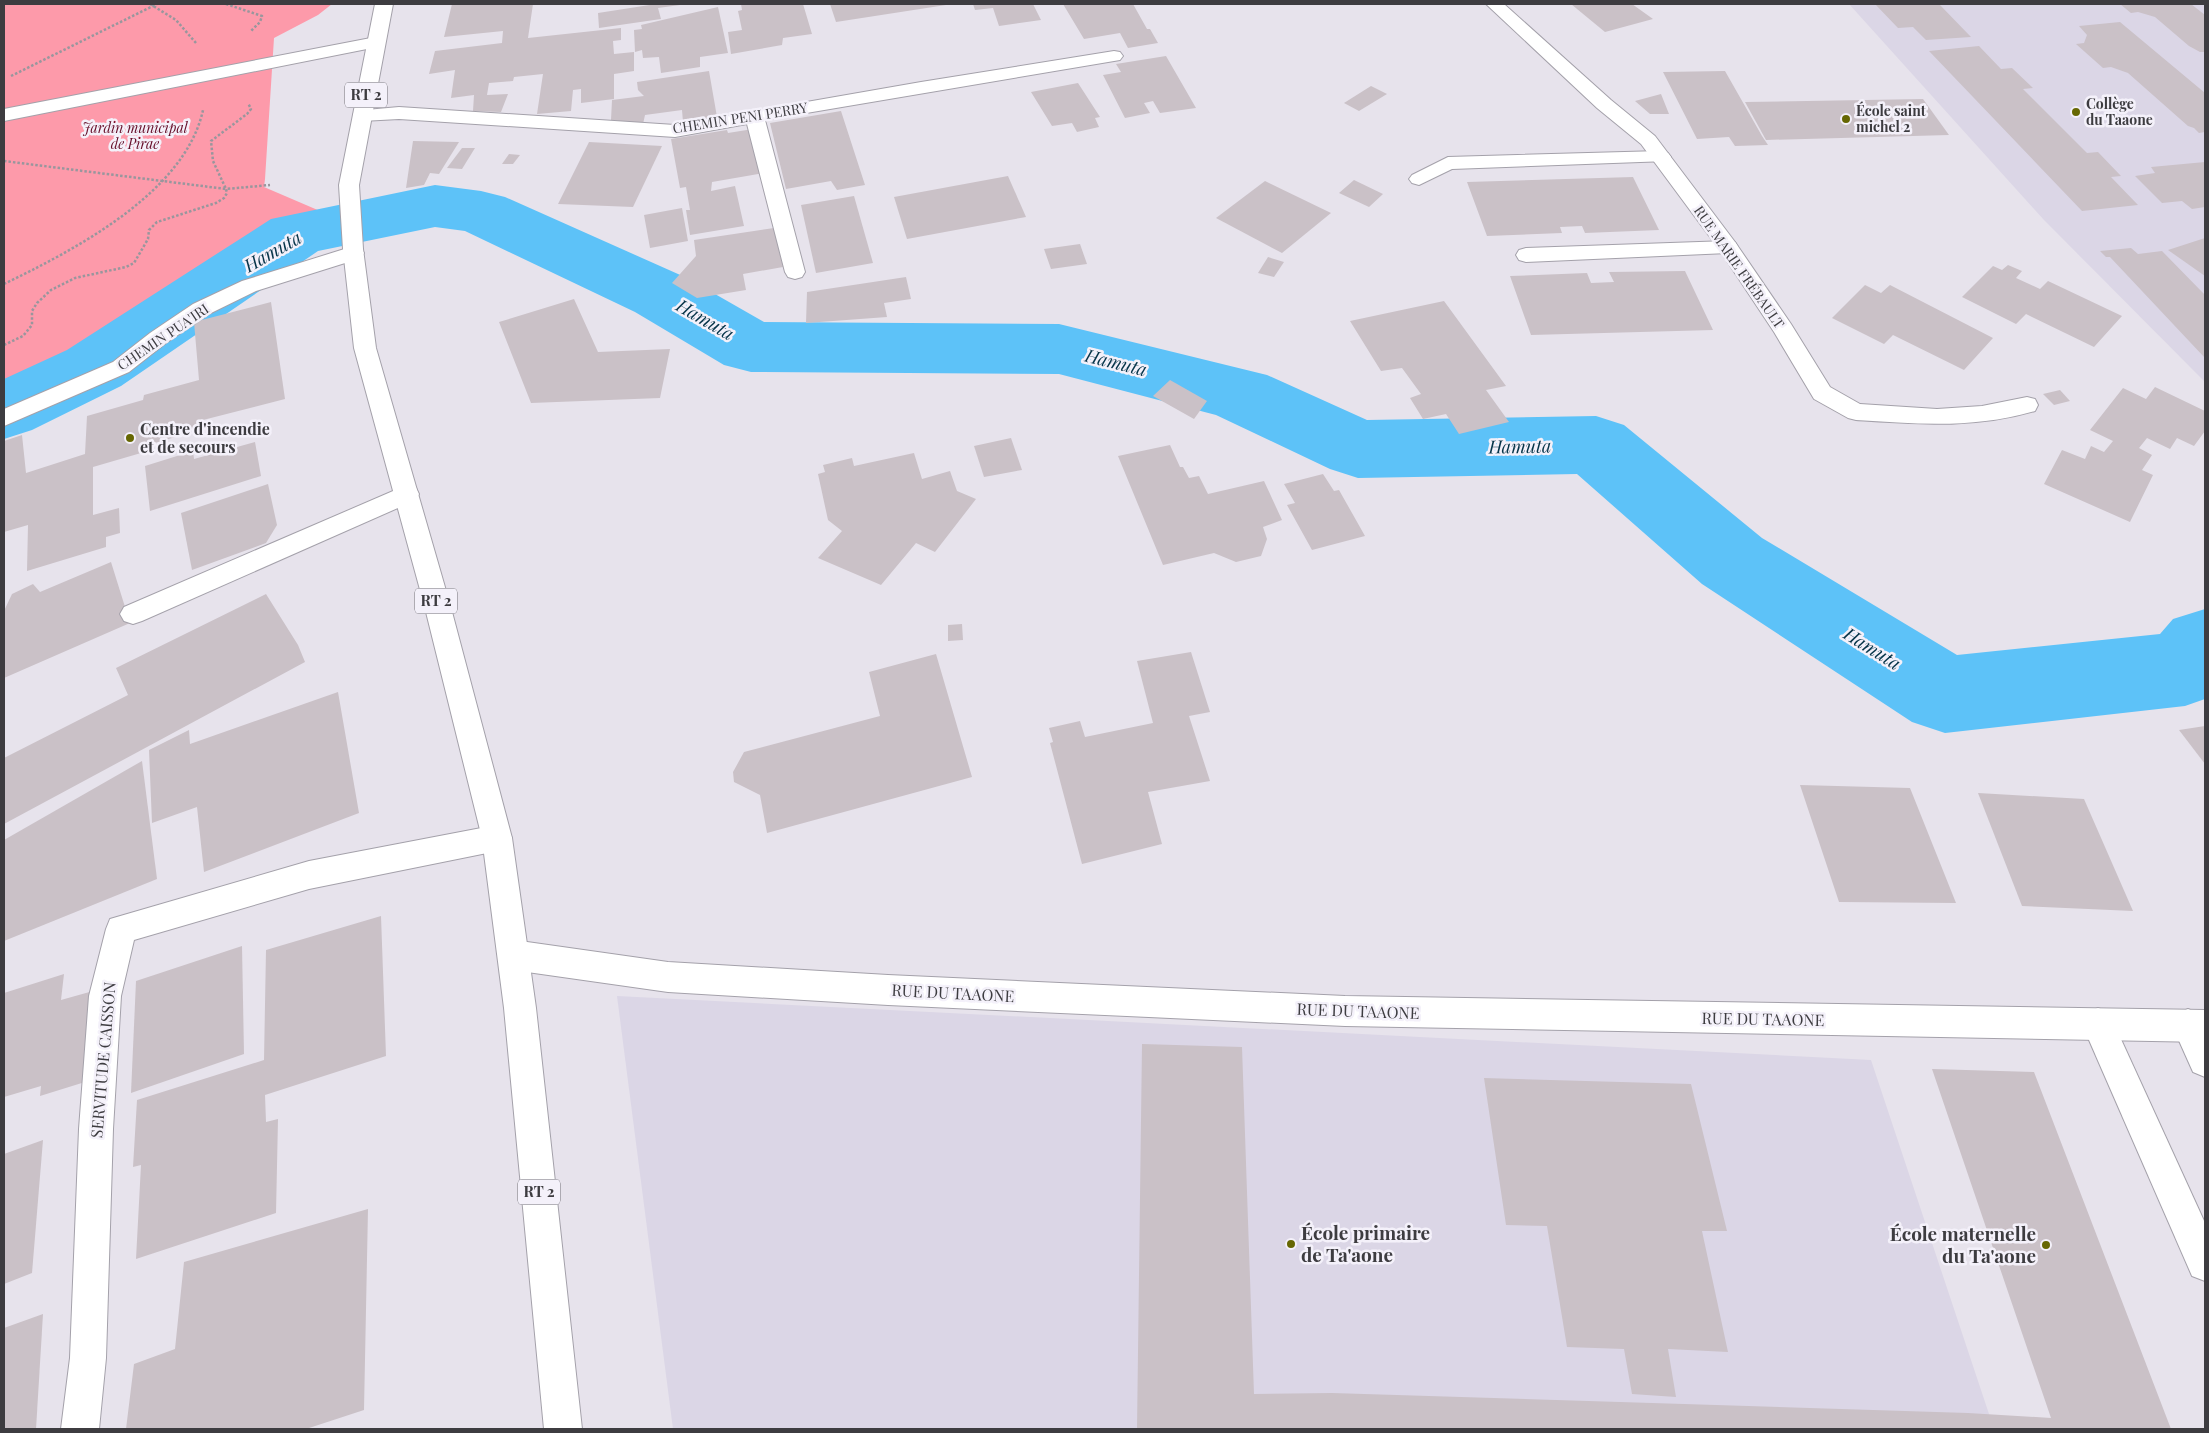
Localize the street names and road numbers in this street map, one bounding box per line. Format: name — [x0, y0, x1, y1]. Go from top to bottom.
road number: RT 2 — [345, 82, 387, 108]
street label: CHEMIN PENI PERRY — [671, 97, 809, 138]
street label: RUE MARIE FRÉBAULT — [1690, 202, 1789, 332]
street label: CHEMIN PUA'IRI — [113, 299, 212, 374]
road number: RT 2 — [415, 588, 457, 614]
street label: RUE DU TAAONE — [891, 979, 1015, 1006]
street label: SERVITUDE CAISSON — [85, 981, 120, 1139]
street label: RUE DU TAAONE — [1296, 998, 1420, 1023]
street label: RUE DU TAAONE — [1701, 1007, 1825, 1030]
road number: RT 2 — [518, 1180, 560, 1204]

